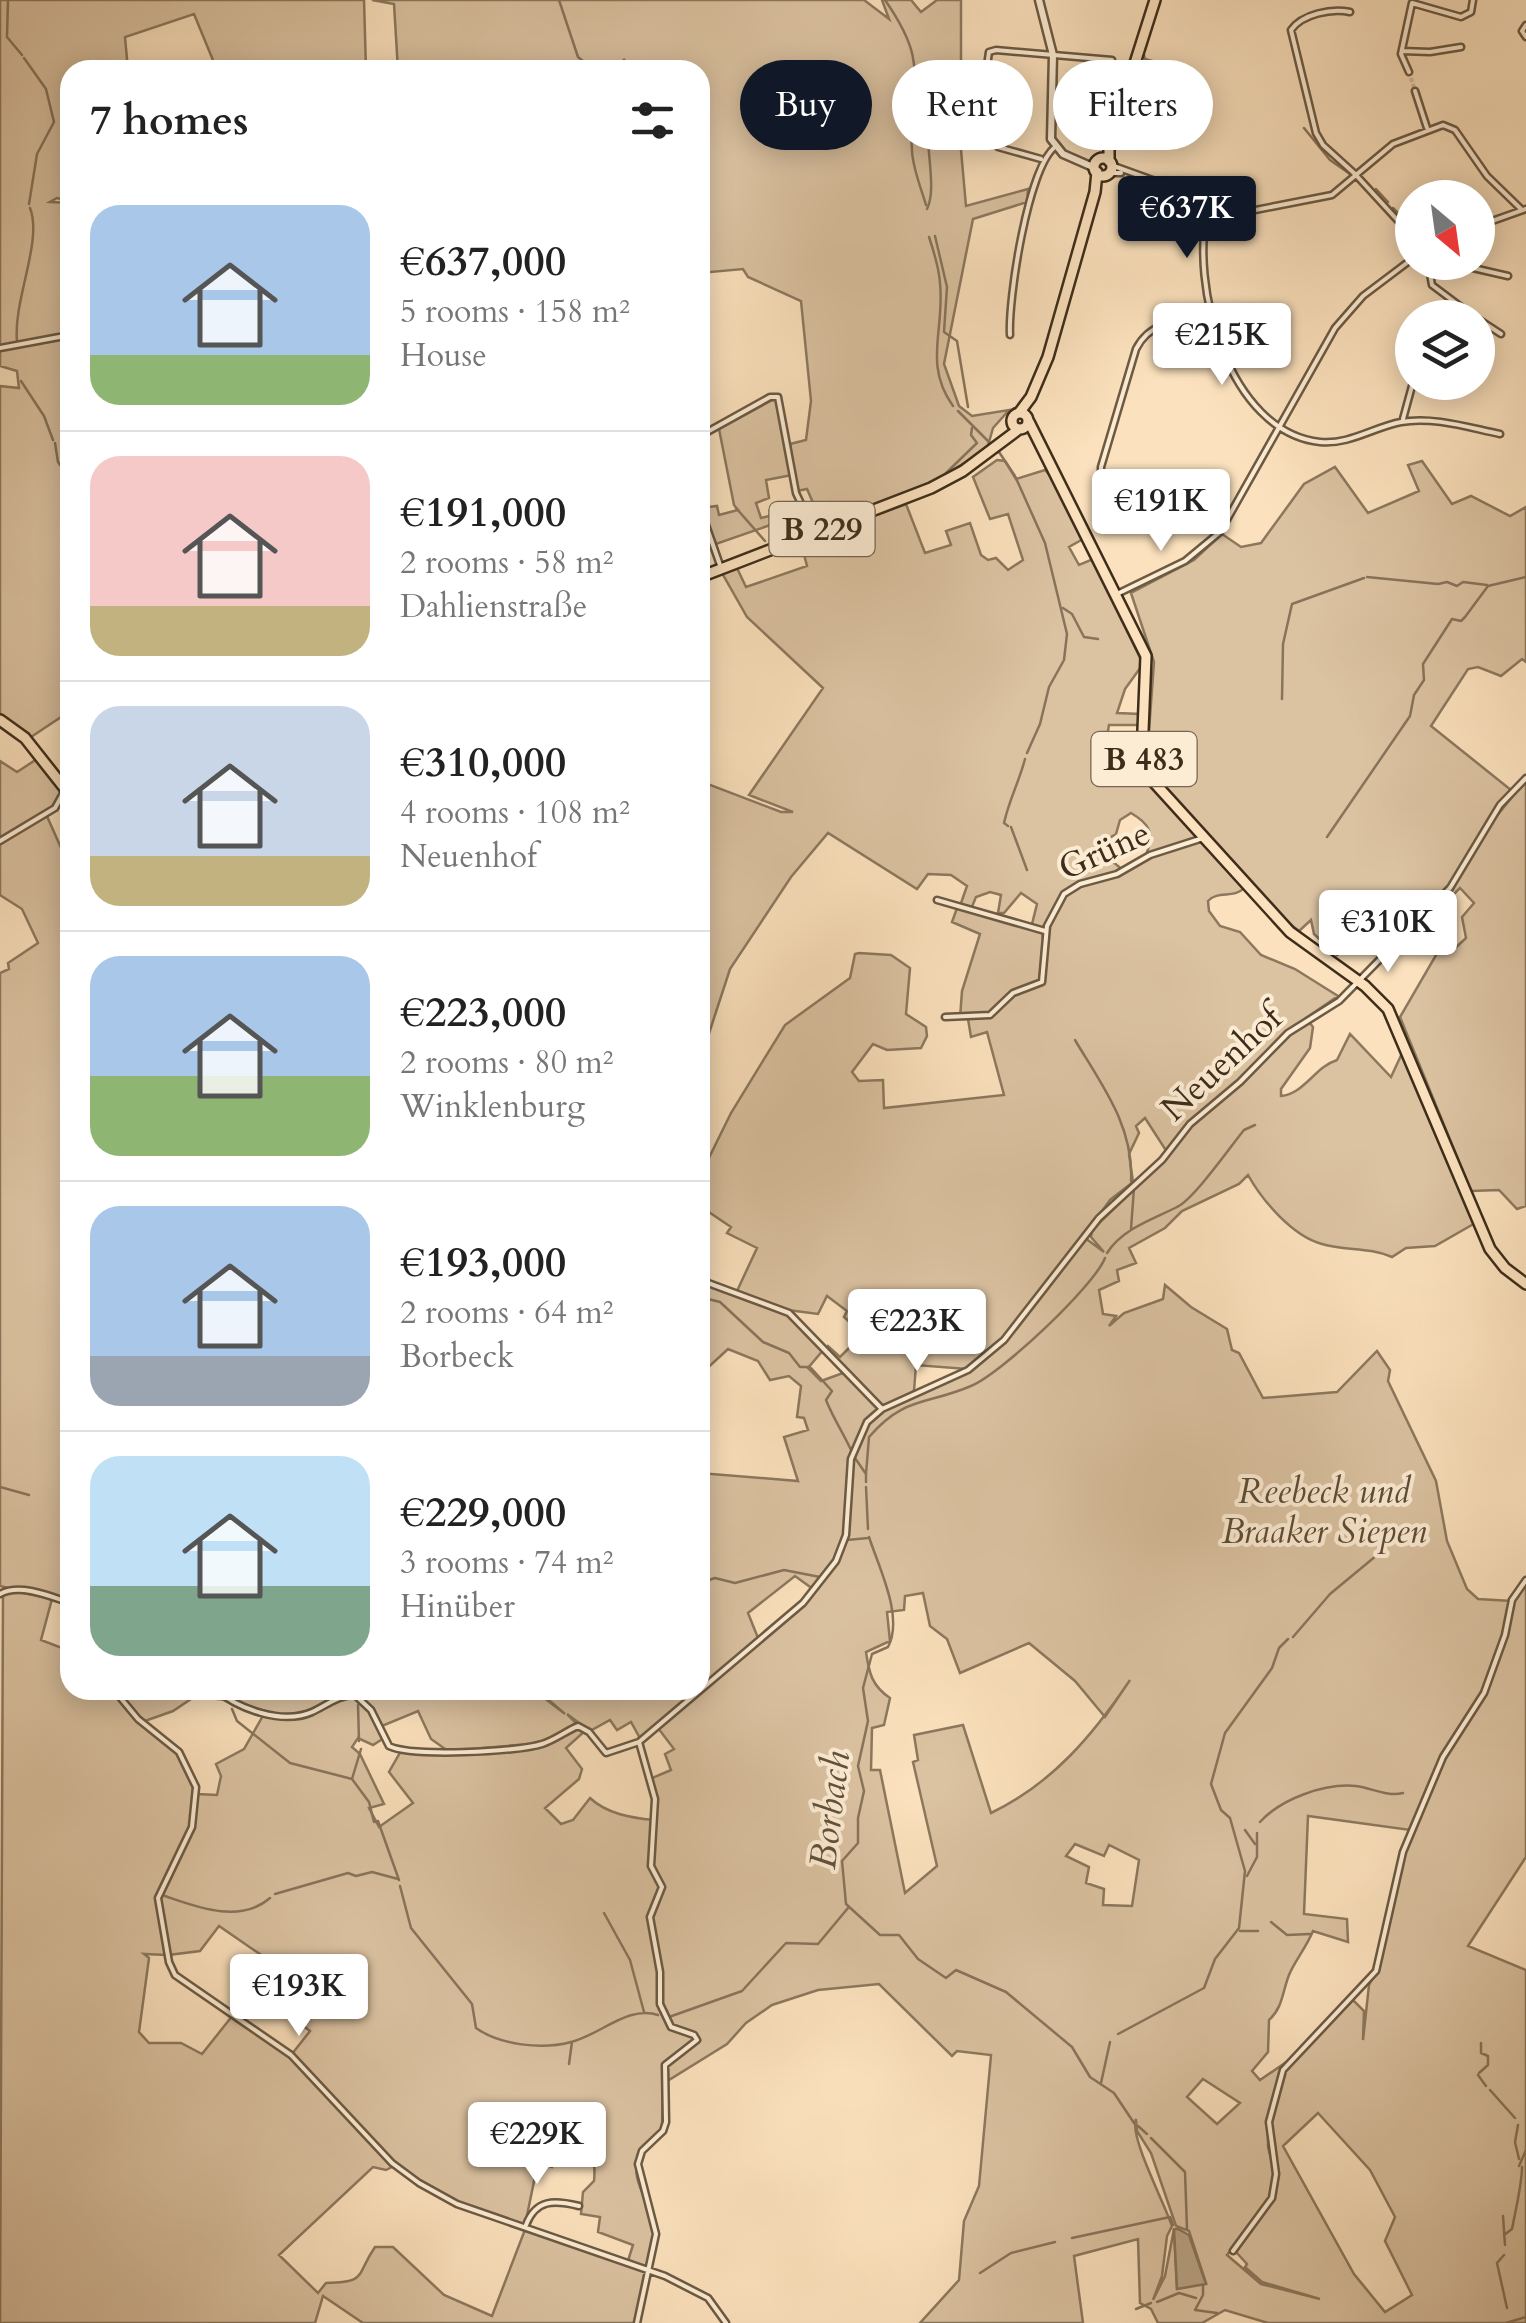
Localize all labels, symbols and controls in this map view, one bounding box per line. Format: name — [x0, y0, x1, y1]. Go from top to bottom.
chip: Buy — [740, 60, 872, 150]
chip: Rent — [892, 60, 1033, 150]
chip: Filters — [1053, 60, 1213, 150]
text: 7 homes — [90, 92, 248, 149]
icon: filters — [625, 93, 680, 148]
pin: €637K — [1117, 176, 1257, 261]
north arrow — [1395, 180, 1495, 280]
map controls — [1395, 180, 1495, 400]
text: €637K — [1140, 186, 1234, 230]
text: €637,000 — [400, 233, 566, 290]
icon: home — [170, 245, 290, 365]
text: 5 rooms · 158 m² — [400, 290, 630, 334]
button: layers — [1395, 300, 1495, 400]
pin: €215K — [1152, 303, 1292, 388]
text: €215K — [1175, 313, 1269, 357]
text: House — [400, 334, 487, 378]
pin: €191K — [1091, 469, 1231, 554]
text: €191K — [1114, 479, 1208, 523]
text: €191,000 — [400, 484, 566, 541]
icon: home — [170, 496, 290, 616]
road number: B 229 — [770, 502, 874, 556]
text: 2 rooms · 58 m² — [400, 541, 613, 585]
text: Dahlienstraße — [400, 585, 587, 629]
road number: B 483 — [1092, 732, 1196, 786]
text: €310,000 — [400, 734, 566, 791]
icon: home — [170, 746, 290, 866]
text: 4 rooms · 108 m² — [400, 791, 630, 835]
street label: Grüne — [1051, 810, 1158, 892]
text: Neuenhof — [400, 835, 537, 879]
pin: €310K — [1318, 890, 1458, 975]
text: €310K — [1341, 900, 1435, 944]
text: €223,000 — [400, 984, 566, 1041]
street label: Neuenhof — [1151, 992, 1297, 1132]
icon: home — [170, 996, 290, 1116]
text: 2 rooms · 80 m² — [400, 1041, 613, 1085]
text: Winklenburg — [400, 1085, 585, 1129]
text: €193,000 — [400, 1234, 566, 1291]
icon: home — [170, 1246, 290, 1366]
pin: €223K — [847, 1289, 987, 1374]
text: 2 rooms · 64 m² — [400, 1291, 613, 1335]
text: €223K — [870, 1299, 964, 1343]
text: Borbeck — [400, 1335, 514, 1379]
park label: Reebeck und Braaker Siepen — [1221, 1468, 1427, 1556]
text: €229,000 — [400, 1484, 566, 1541]
icon: home — [170, 1496, 290, 1616]
text: 3 rooms · 74 m² — [400, 1541, 613, 1585]
text: Hinüber — [400, 1585, 515, 1629]
water label: Borbach — [797, 1748, 863, 1872]
pin: €193K — [229, 1954, 369, 2039]
text: €193K — [252, 1964, 346, 2008]
pin: €229K — [467, 2102, 607, 2187]
text: €229K — [490, 2112, 584, 2156]

